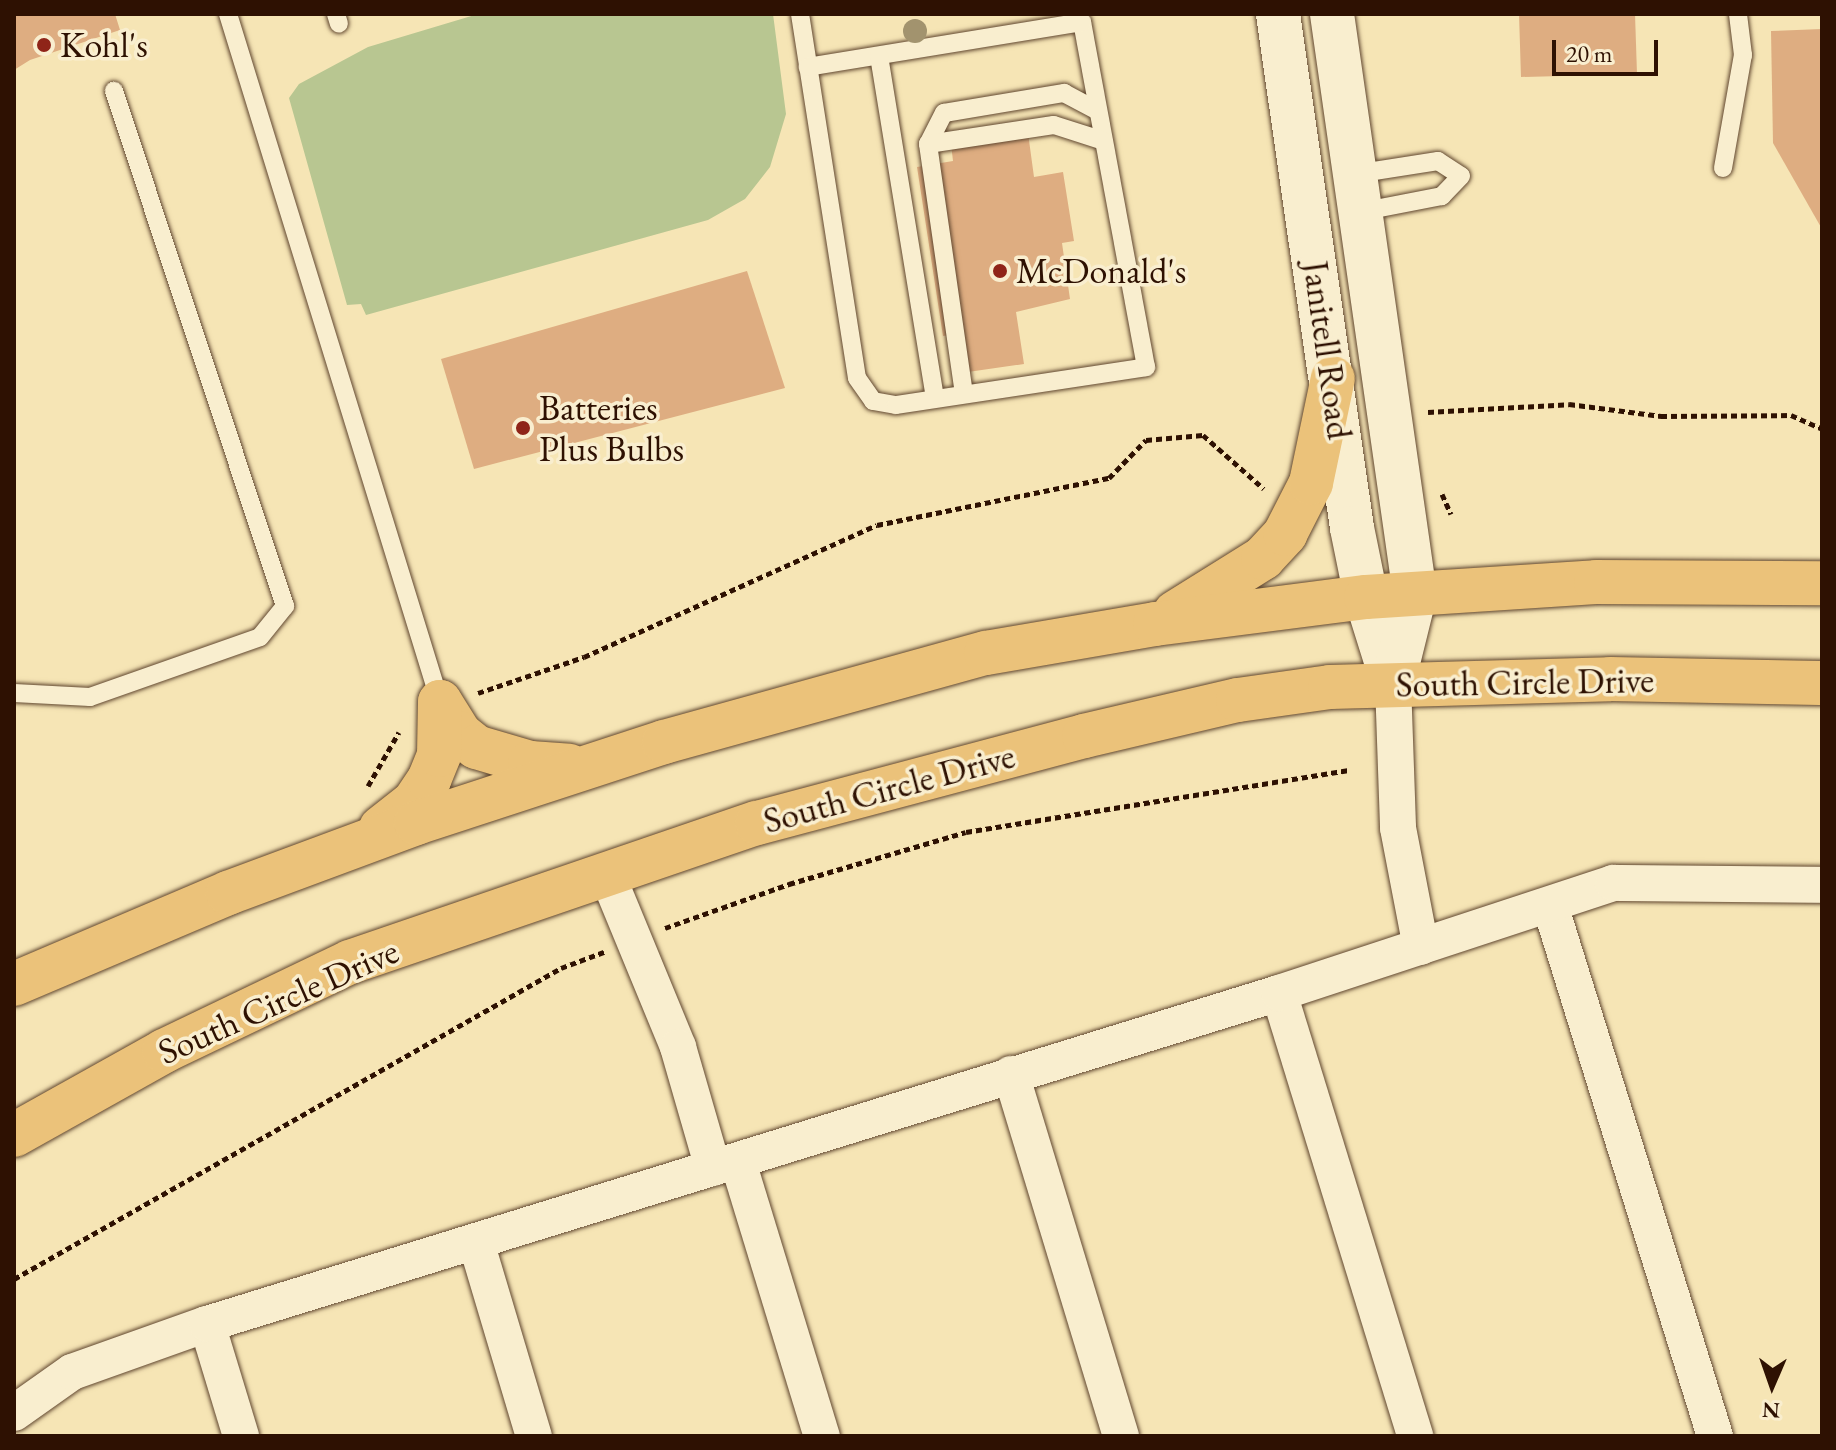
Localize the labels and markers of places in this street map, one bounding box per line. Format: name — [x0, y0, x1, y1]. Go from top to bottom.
place label: Kohl's — [60, 23, 148, 67]
marker: Kohl's — [35, 36, 53, 54]
place label: McDonald's — [1016, 249, 1186, 293]
marker: McDonald's — [991, 262, 1009, 280]
place label: Batteries Plus Bulbs — [539, 385, 684, 470]
marker: Batteries Plus Bulbs — [514, 419, 532, 437]

